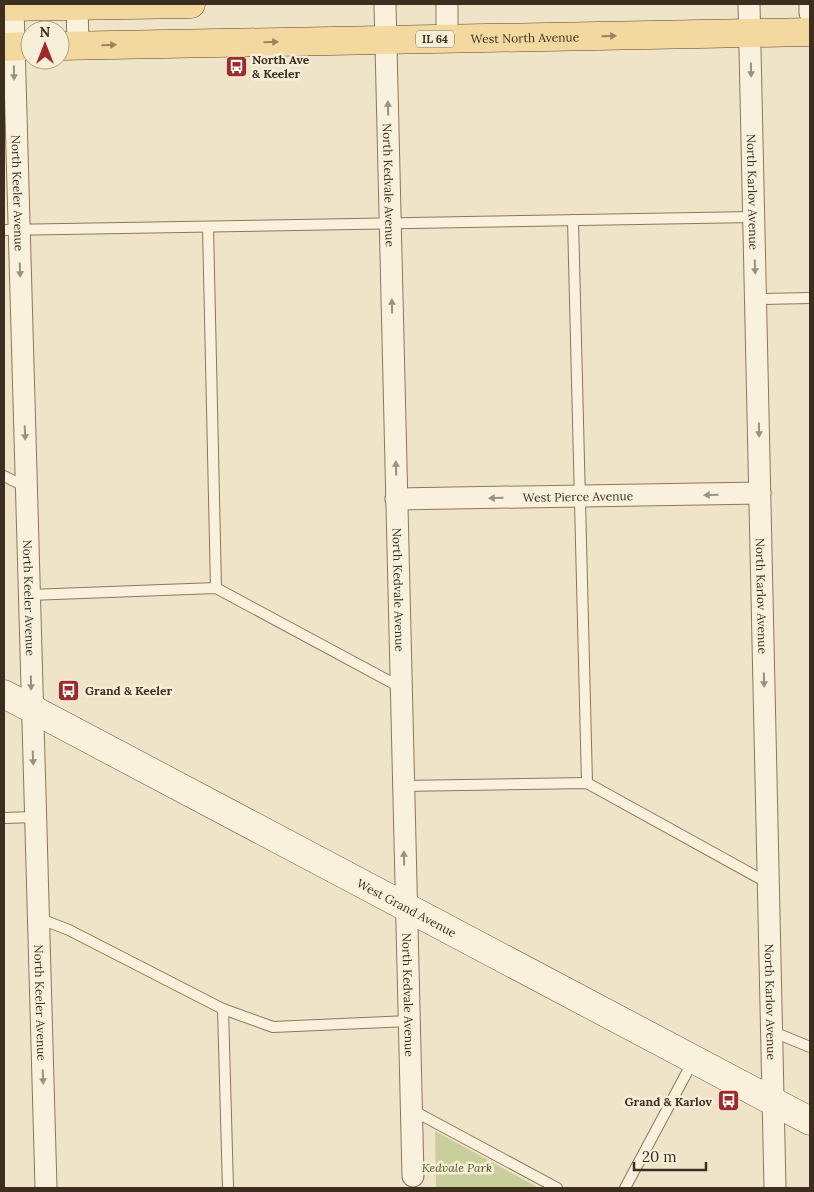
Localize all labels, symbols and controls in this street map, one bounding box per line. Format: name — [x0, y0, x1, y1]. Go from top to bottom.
north arrow — [20, 20, 70, 70]
text: N — [40, 23, 51, 41]
street label: West North Avenue — [471, 29, 580, 46]
road number: IL 64 — [416, 30, 454, 48]
one-way arrow — [601, 32, 617, 40]
one-way arrow — [263, 38, 279, 46]
one-way arrow — [101, 41, 117, 49]
place label: North Ave & Keeler — [252, 52, 310, 81]
bus stop icon: North Ave & Keeler — [224, 54, 248, 78]
one-way arrow — [747, 62, 755, 78]
one-way arrow — [11, 65, 19, 81]
one-way arrow — [384, 100, 392, 116]
street label: North Kedvale Avenue — [380, 123, 398, 248]
street label: North Karlov Avenue — [744, 134, 762, 251]
street label: North Keeler Avenue — [9, 135, 27, 252]
one-way arrow — [751, 260, 759, 276]
one-way arrow — [16, 263, 24, 279]
one-way arrow — [388, 297, 396, 313]
one-way arrow — [755, 422, 763, 438]
one-way arrow — [21, 425, 29, 441]
one-way arrow — [391, 460, 399, 476]
street label: West Pierce Avenue — [523, 488, 634, 504]
one-way arrow — [703, 491, 719, 499]
one-way arrow — [488, 494, 504, 502]
street label: North Kedvale Avenue — [390, 528, 408, 652]
street label: North Karlov Avenue — [753, 538, 771, 655]
street label: North Keeler Avenue — [20, 539, 39, 657]
one-way arrow — [760, 672, 768, 688]
one-way arrow — [28, 675, 36, 691]
bus stop icon: Grand & Keeler — [57, 678, 81, 702]
place label: Grand & Keeler — [85, 683, 172, 698]
one-way arrow — [30, 750, 38, 766]
one-way arrow — [400, 850, 408, 866]
street label: West Grand Avenue — [355, 875, 460, 940]
street label: North Kedvale Avenue — [400, 933, 418, 1057]
street label: North Keeler Avenue — [32, 944, 50, 1061]
street label: North Karlov Avenue — [762, 944, 780, 1060]
one-way arrow — [39, 1070, 47, 1086]
bus stop icon: Grand & Karlov — [716, 1089, 740, 1113]
place label: Grand & Karlov — [625, 1094, 713, 1109]
scale bar — [634, 1140, 706, 1172]
text: 20 m — [642, 1147, 677, 1166]
park label: Kedvale Park — [422, 1160, 492, 1175]

